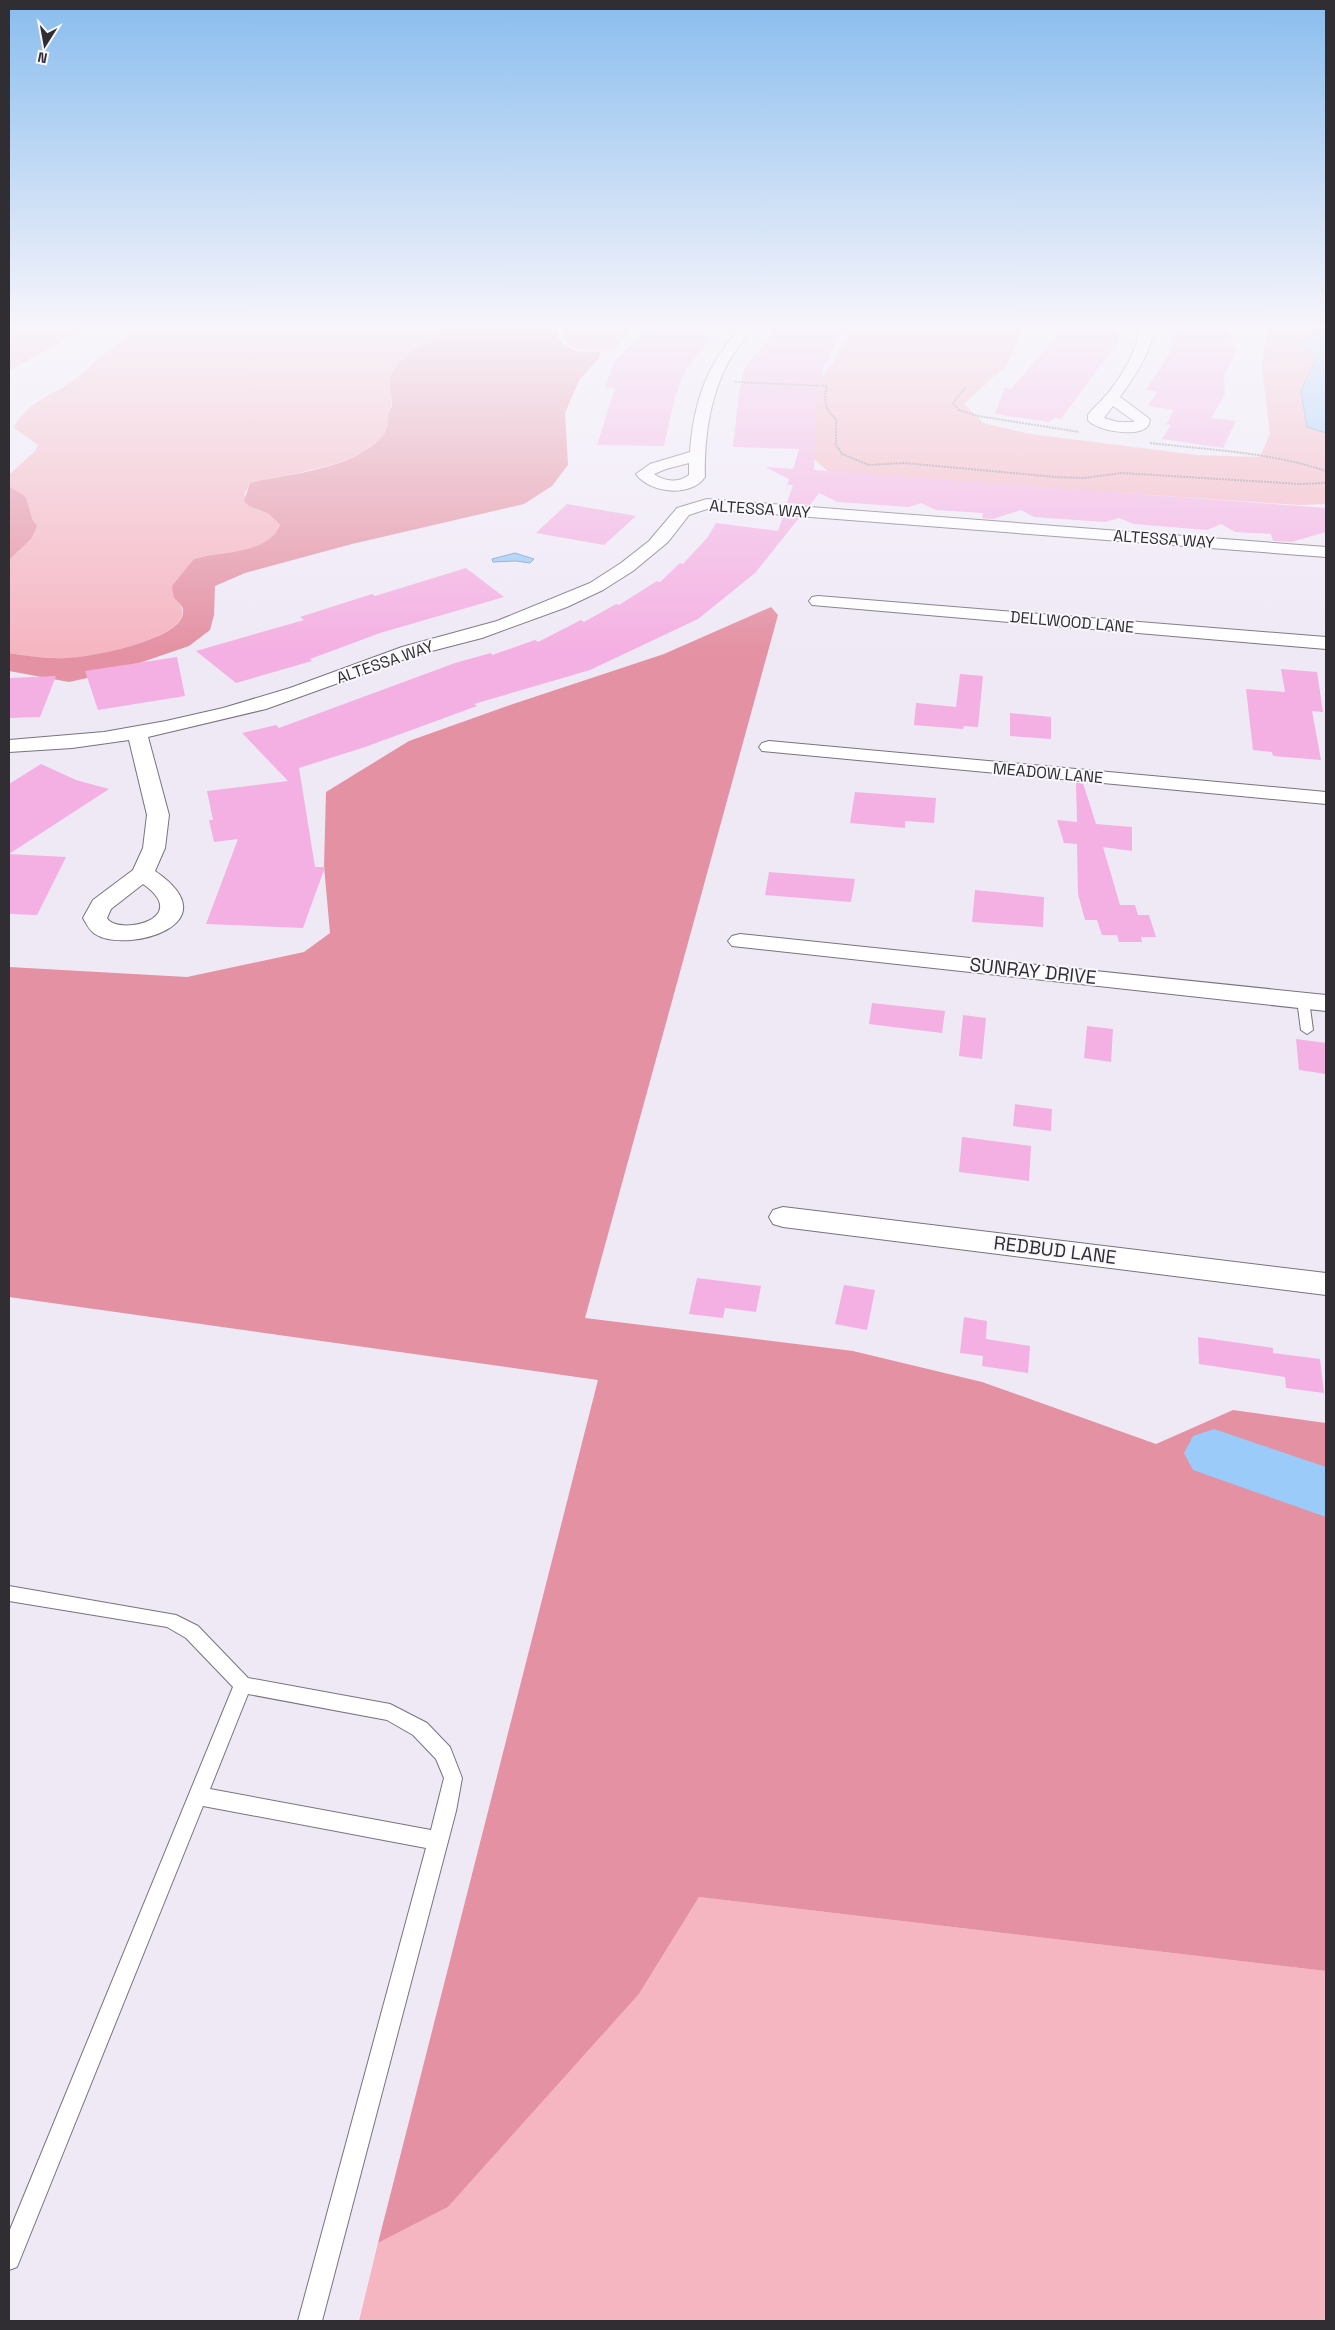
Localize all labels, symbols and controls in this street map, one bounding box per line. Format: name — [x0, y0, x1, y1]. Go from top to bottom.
north arrow — [20, 20, 70, 70]
text: N — [36, 48, 49, 67]
street label: ALTESSA WAY — [709, 495, 812, 523]
street label: ALTESSA WAY — [1113, 525, 1216, 553]
street label: DELLWOOD LANE — [1009, 606, 1135, 638]
street label: ALTESSA WAY — [334, 635, 437, 688]
street label: MEADOW LANE — [992, 758, 1104, 788]
street label: SUNRAY DRIVE — [968, 952, 1098, 990]
street label: REDBUD LANE — [992, 1230, 1118, 1270]

